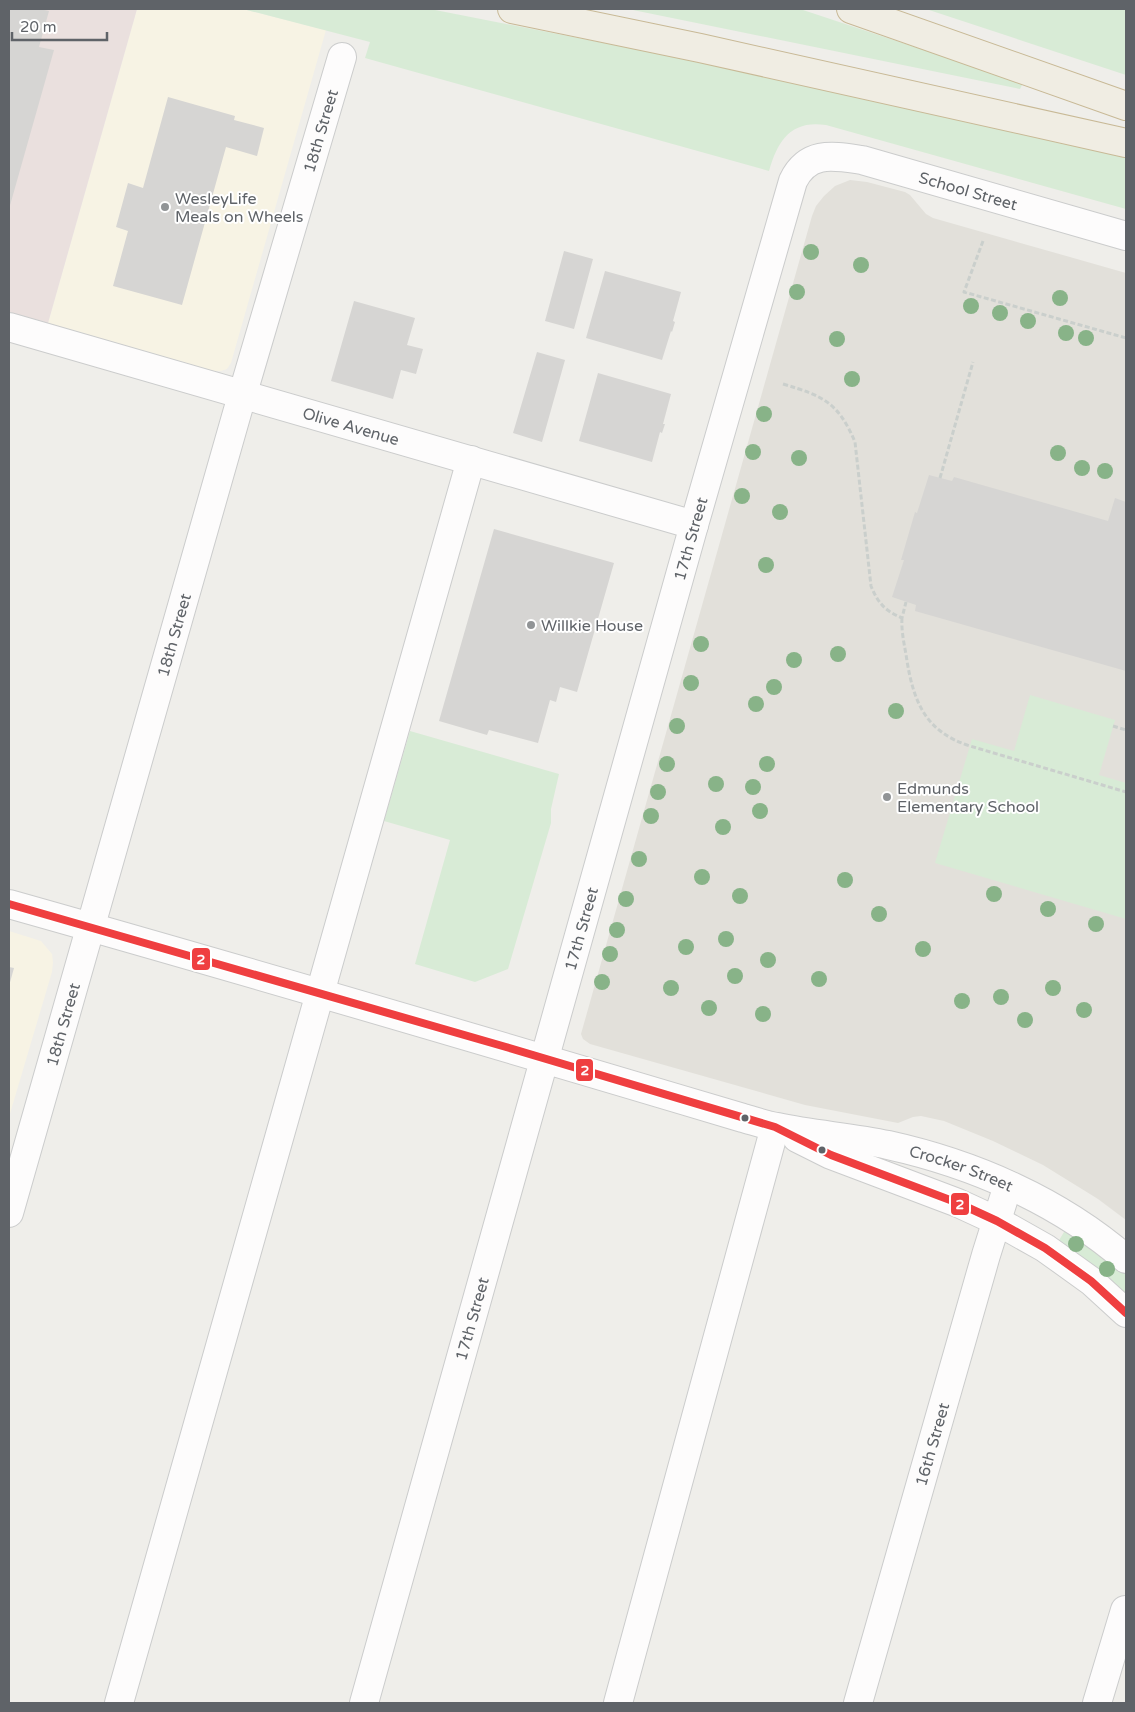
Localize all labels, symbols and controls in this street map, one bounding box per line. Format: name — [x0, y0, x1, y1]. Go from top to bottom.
scale bar — [12, 10, 108, 42]
text: 20 m — [20, 18, 57, 36]
street label: 18th Street — [299, 87, 343, 175]
street label: School Street — [916, 168, 1020, 215]
place label: WesleyLife Meals on Wheels — [175, 189, 303, 227]
marker: WesleyLife Meals on Wheels — [159, 201, 171, 213]
street label: Olive Avenue — [300, 403, 401, 450]
street label: 17th Street — [670, 495, 712, 583]
street label: 18th Street — [153, 591, 196, 679]
place label: Willkie House — [541, 616, 643, 636]
marker: Willkie House — [525, 619, 537, 631]
place label: Edmunds Elementary School — [897, 779, 1039, 817]
marker: Edmunds Elementary School — [881, 791, 893, 803]
street label: 17th Street — [561, 885, 603, 973]
line badge: 2 — [191, 947, 211, 971]
text: 2 — [197, 951, 206, 968]
street label: 18th Street — [42, 981, 85, 1069]
line badge: 2 — [575, 1058, 594, 1082]
text: 2 — [581, 1062, 590, 1079]
unlabelled marker — [740, 1113, 750, 1123]
street label: Crocker Street — [907, 1141, 1016, 1197]
unlabelled marker — [817, 1145, 827, 1155]
line badge: 2 — [950, 1192, 970, 1216]
text: 2 — [956, 1196, 965, 1213]
street label: 17th Street — [451, 1275, 494, 1363]
street label: 16th Street — [911, 1401, 954, 1489]

